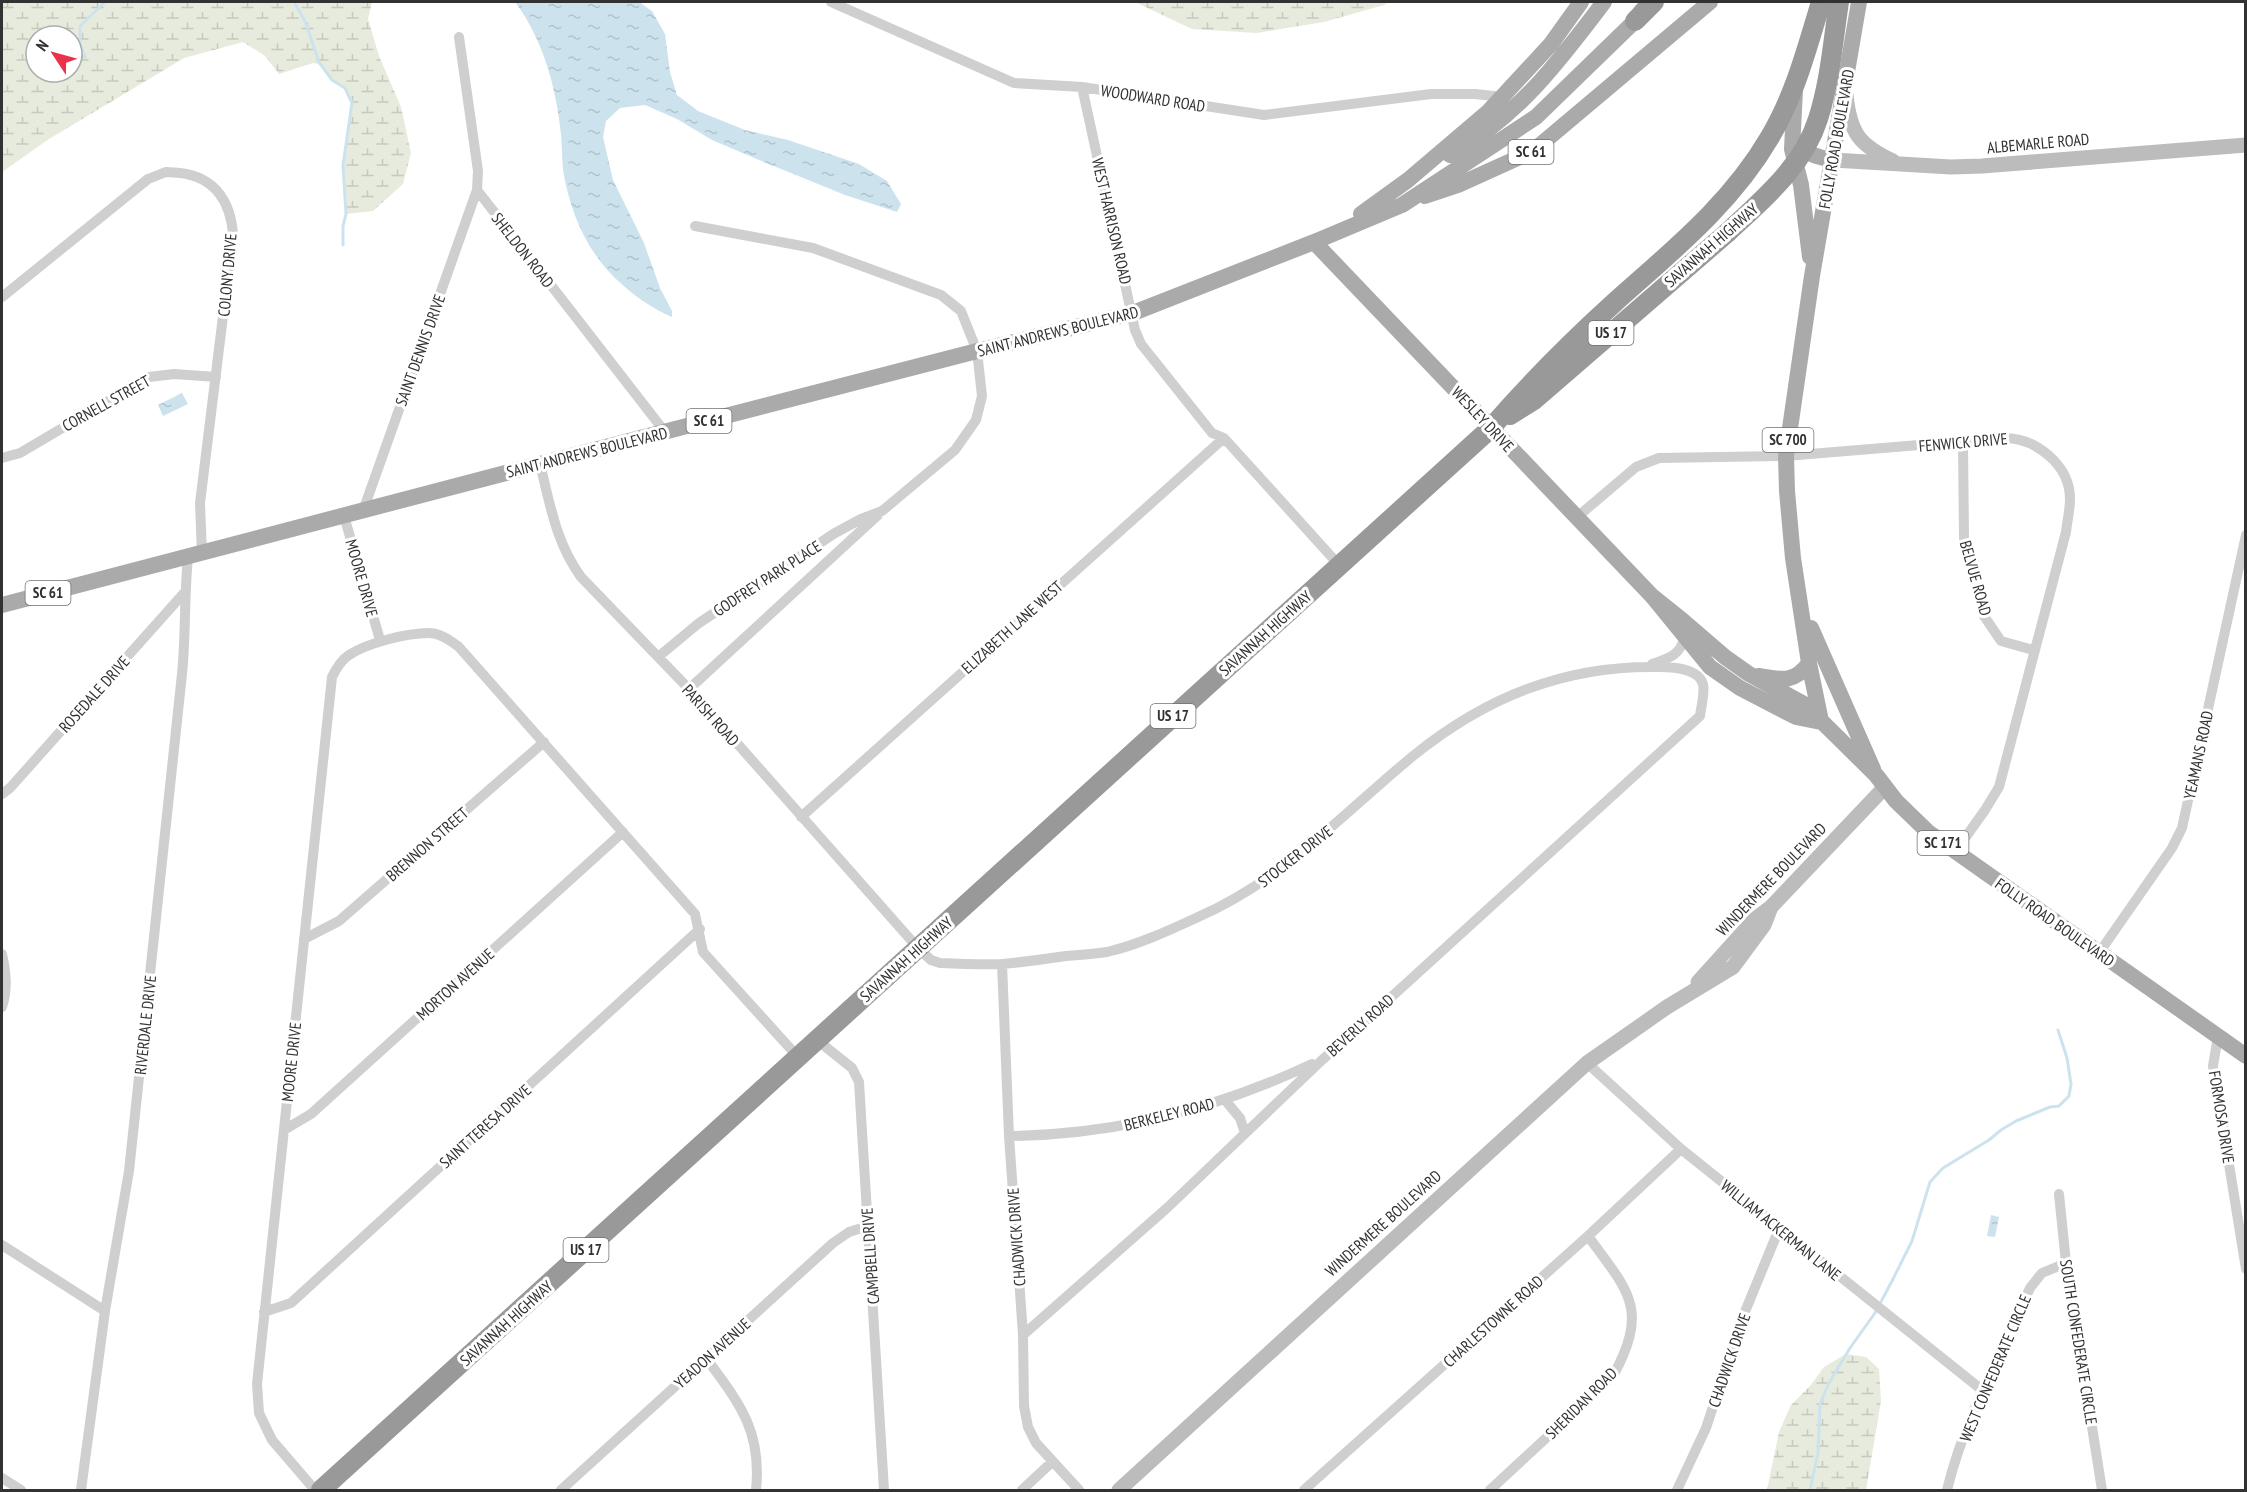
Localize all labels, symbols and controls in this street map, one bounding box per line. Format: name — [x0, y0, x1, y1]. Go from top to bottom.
north arrow — [24, 24, 84, 84]
text: N — [31, 36, 52, 55]
street label: FOLLY ROAD BOULEVARD — [1814, 68, 1858, 210]
street label: WOODWARD ROAD — [1099, 80, 1207, 116]
street label: ALBEMARLE ROAD — [1986, 129, 2090, 157]
road number: SC 61 — [1508, 140, 1553, 164]
street label: WEST HARRISON ROAD — [1088, 156, 1136, 286]
street label: SAVANNAH HIGHWAY — [1660, 198, 1763, 291]
street label: SHELDON ROAD — [487, 208, 559, 292]
street label: COLONY DRIVE — [213, 232, 241, 317]
street label: SAINT DENNIS DRIVE — [391, 291, 450, 409]
street label: SAINT ANDREWS BOULEVARD — [976, 301, 1140, 361]
road number: US 17 — [1588, 321, 1634, 345]
street label: CORNELL STREET — [58, 371, 154, 435]
street label: WESLEY DRIVE — [1448, 382, 1519, 456]
road number: SC 61 — [686, 409, 732, 433]
street label: SAINT ANDREWS BOULEVARD — [505, 422, 669, 482]
road number: SC 700 — [1762, 428, 1814, 452]
street label: FENWICK DRIVE — [1918, 428, 2008, 456]
street label: GODFREY PARK PLACE — [709, 536, 825, 620]
street label: MOORE DRIVE — [341, 537, 383, 619]
street label: BELVUE ROAD — [1956, 538, 1996, 618]
street label: ELIZABETH LANE WEST — [957, 576, 1067, 678]
road number: SC 61 — [26, 581, 70, 605]
street label: SAVANNAH HIGHWAY — [1214, 586, 1316, 680]
street label: ROSEDALE DRIVE — [54, 651, 134, 736]
street label: PARISH ROAD — [678, 680, 744, 750]
road number: US 17 — [1150, 704, 1196, 728]
street label: YEAMANS ROAD — [2179, 709, 2217, 801]
street label: BRENNON STREET — [382, 803, 472, 885]
street label: WINDERMERE BOULEVARD — [1712, 818, 1830, 940]
street label: STOCKER DRIVE — [1254, 821, 1336, 891]
road number: SC 171 — [1918, 831, 1968, 855]
street label: FOLLY ROAD BOULEVARD — [1991, 873, 2119, 971]
street label: SAVANNAH HIGHWAY — [855, 912, 957, 1006]
street label: MORTON AVENUE — [412, 944, 498, 1024]
street label: RIVERDALE DRIVE — [130, 974, 160, 1076]
street label: BEVERLY ROAD — [1322, 990, 1398, 1060]
street label: MOORE DRIVE — [277, 1021, 305, 1103]
street label: FORMOSA DRIVE — [2205, 1069, 2239, 1165]
street label: SAINT TERESA DRIVE — [435, 1080, 535, 1172]
street label: BERKELEY ROAD — [1122, 1093, 1216, 1135]
street label: WINDERMERE BOULEVARD — [1321, 1166, 1445, 1280]
street label: WILLIAM ACKERMAN LANE — [1717, 1175, 1845, 1285]
street label: CHADWICK DRIVE — [1003, 1187, 1029, 1287]
street label: CAMPBELL DRIVE — [857, 1207, 883, 1305]
road number: US 17 — [564, 1238, 608, 1262]
street label: SOUTH CONFEDERATE CIRCLE — [2056, 1258, 2102, 1426]
street label: CHARLESTOWNE ROAD — [1439, 1271, 1547, 1371]
street label: SAVANNAH HIGHWAY — [455, 1276, 557, 1370]
street label: WEST CONFEDERATE CIRCLE — [1955, 1291, 2035, 1445]
street label: CHADWICK DRIVE — [1704, 1310, 1755, 1410]
street label: YEADON AVENUE — [670, 1314, 754, 1392]
street label: SHERIDAN ROAD — [1541, 1363, 1621, 1443]

